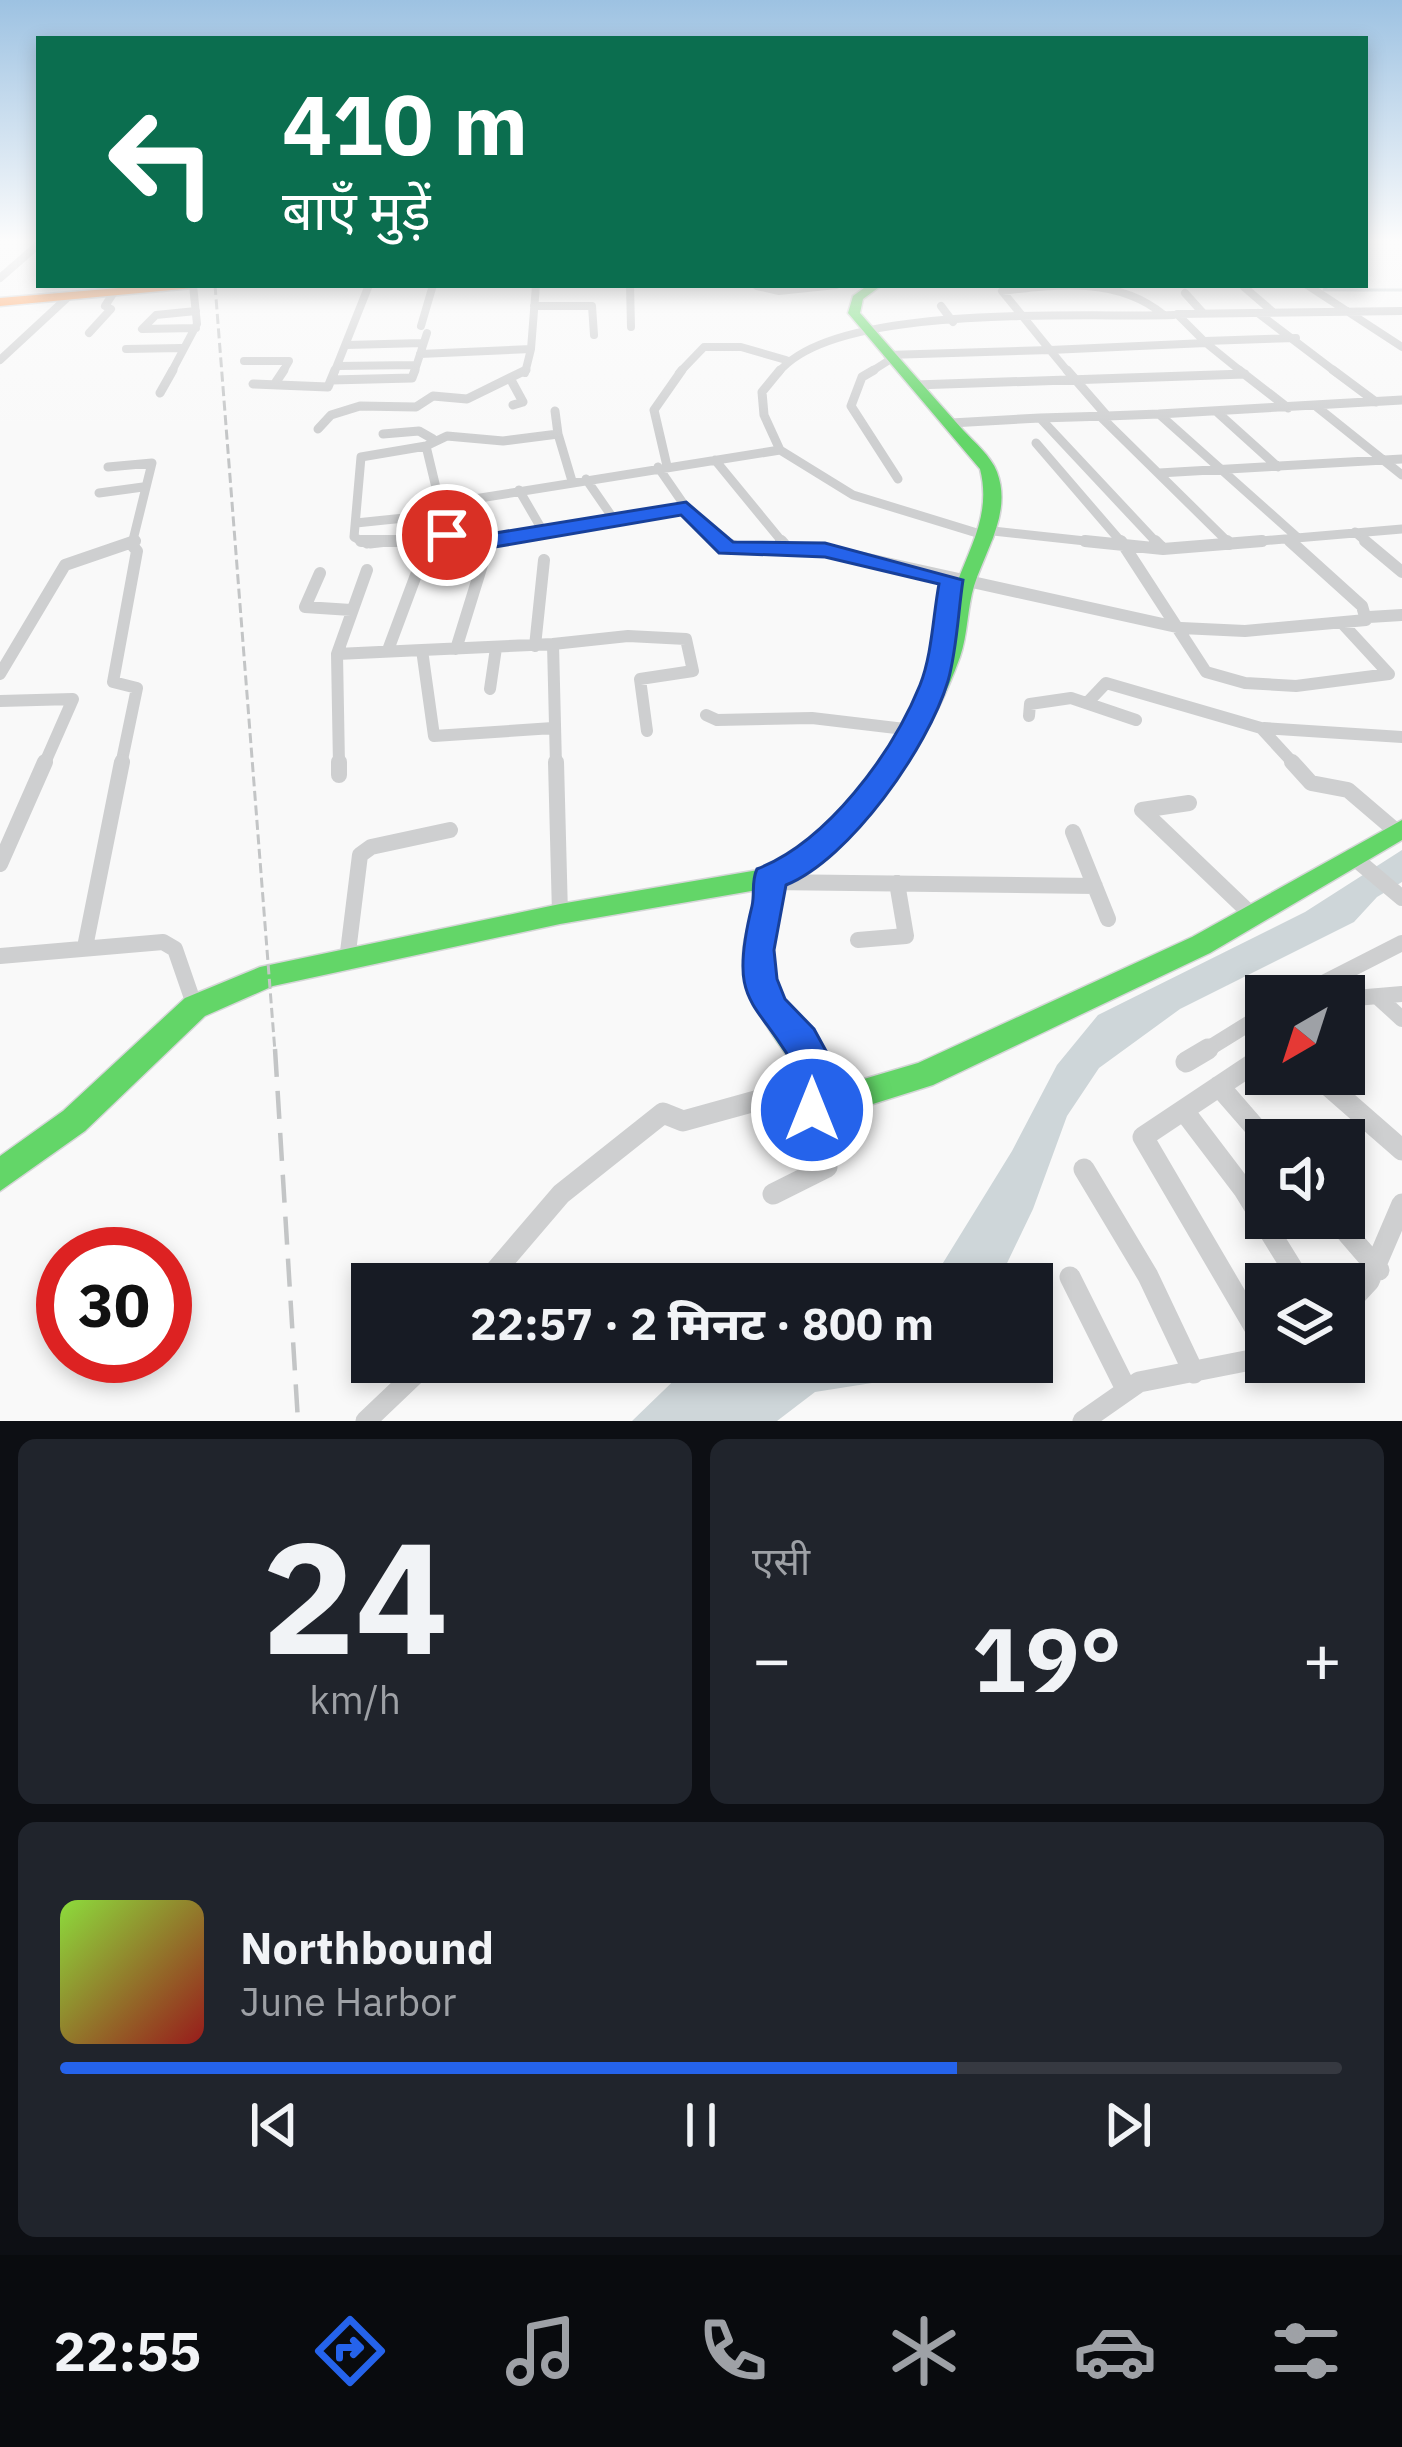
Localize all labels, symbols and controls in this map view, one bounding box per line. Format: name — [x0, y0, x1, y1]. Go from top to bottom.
text: 410 m — [282, 69, 528, 178]
icon: left — [84, 84, 240, 240]
text: बाएँ मुड़ें — [282, 175, 431, 245]
pin — [396, 484, 498, 586]
icon: arrive — [414, 502, 480, 568]
north arrow — [1245, 975, 1365, 1095]
map controls — [1245, 975, 1365, 1383]
position arrow — [749, 1047, 875, 1173]
button: sound — [1245, 1119, 1365, 1239]
speed limit sign: 30 — [36, 1227, 192, 1383]
button: layers — [1245, 1263, 1365, 1383]
text: 22:57 · 2 मिनट · 800 m — [470, 1294, 934, 1352]
text: 24 — [261, 1494, 449, 1697]
text: एसी — [752, 1535, 810, 1586]
text: 19° — [972, 1600, 1122, 1717]
text: − — [752, 1615, 792, 1701]
text: + — [1302, 1615, 1342, 1701]
text: km/h — [309, 1674, 401, 1725]
text: Northbound — [240, 1918, 494, 1976]
text: June Harbor — [240, 1976, 456, 2027]
icon: previous — [241, 2092, 307, 2158]
icon: pause — [668, 2092, 734, 2158]
icon: next — [1095, 2092, 1161, 2158]
icon: directions — [308, 2309, 392, 2393]
icon: music — [499, 2309, 583, 2393]
icon: phone — [691, 2309, 775, 2393]
icon: climate — [882, 2309, 966, 2393]
icon: car — [1073, 2309, 1157, 2393]
icon: filters — [1264, 2309, 1348, 2393]
text: 22:55 — [54, 2316, 201, 2386]

